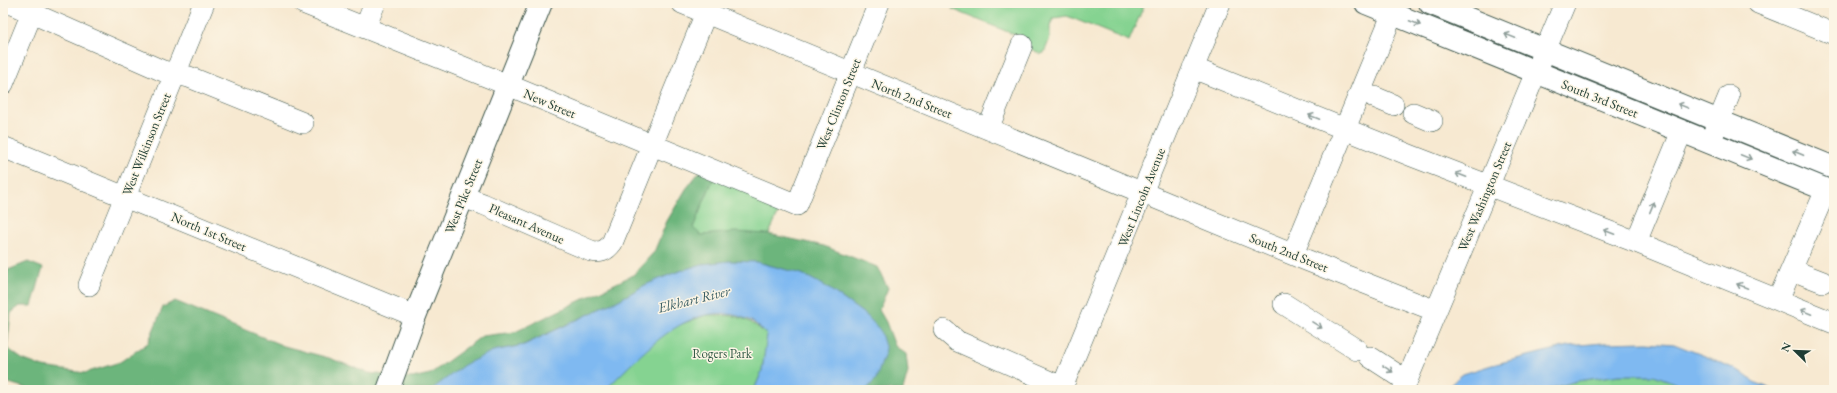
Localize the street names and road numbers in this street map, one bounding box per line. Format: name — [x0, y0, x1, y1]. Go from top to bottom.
street label: West Clinton Street — [812, 56, 865, 153]
street label: North 2nd Street — [869, 75, 955, 122]
street label: South 3rd Street — [1559, 75, 1641, 122]
street label: New Street — [521, 85, 579, 122]
street label: West Wilkinson Street — [118, 90, 175, 198]
street label: West Washington Street — [1454, 139, 1515, 254]
street label: West Lincoln Avenue — [1114, 145, 1169, 249]
street label: West Pike Street — [441, 156, 486, 236]
street label: Pleasant Avenue — [486, 199, 567, 248]
street label: North 1st Street — [169, 208, 249, 255]
street label: South 2nd Street — [1247, 229, 1331, 276]

